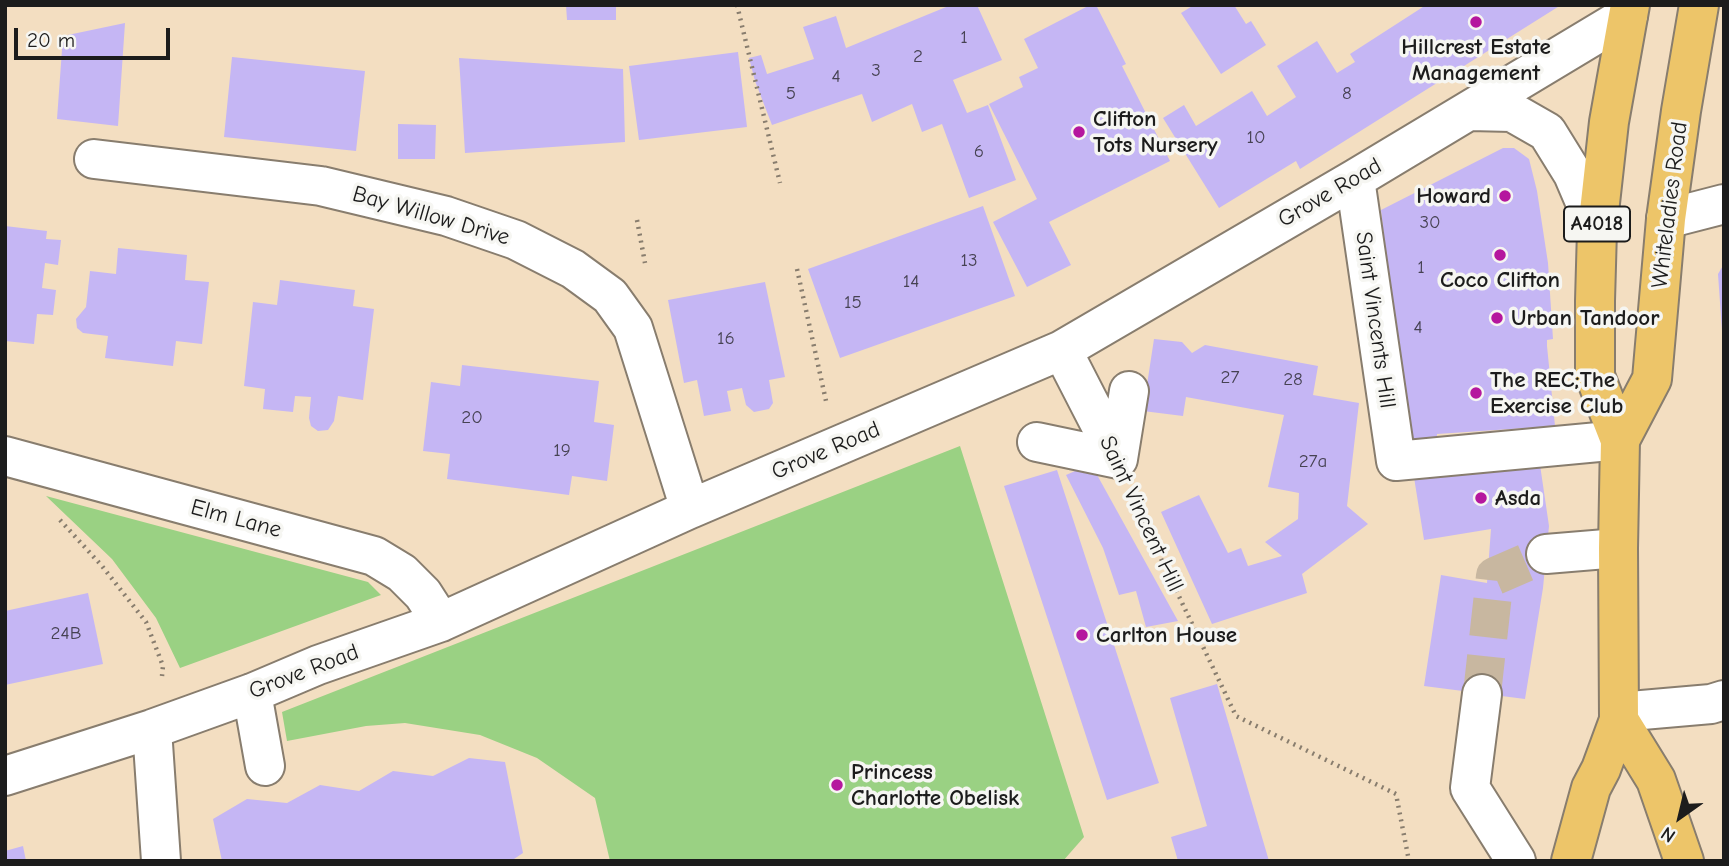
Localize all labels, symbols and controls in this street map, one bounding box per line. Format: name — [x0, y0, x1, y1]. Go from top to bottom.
scale bar — [18, 14, 173, 58]
marker: Hillcrest Estate Management — [1468, 14, 1484, 30]
house number: 1 — [960, 27, 968, 49]
text: 20 m — [27, 28, 75, 52]
place label: Hillcrest Estate Management — [1401, 33, 1551, 87]
house number: 2 — [913, 46, 923, 68]
house number: 3 — [871, 60, 881, 82]
house number: 4 — [831, 66, 841, 88]
house number: 5 — [786, 83, 796, 105]
house number: 8 — [1342, 83, 1352, 105]
place label: Clifton Tots Nursery — [1093, 105, 1218, 159]
street label: Whiteladies Road — [1646, 120, 1694, 290]
marker: Clifton Tots Nursery — [1071, 124, 1087, 140]
house number: 10 — [1246, 127, 1266, 149]
house number: 6 — [974, 141, 984, 163]
street label: Grove Road — [1273, 152, 1387, 234]
street label: Bay Willow Drive — [349, 180, 513, 252]
place label: Howard — [1416, 182, 1491, 210]
marker: Howard — [1497, 188, 1513, 204]
road number: A4018 — [1564, 206, 1630, 242]
house number: 30 — [1419, 212, 1441, 234]
street label: Saint Vincents Hill — [1349, 230, 1401, 410]
marker: Coco Clifton — [1492, 247, 1508, 263]
house number: 13 — [960, 250, 978, 272]
house number: 1 — [1417, 257, 1425, 279]
place label: Coco Clifton — [1440, 266, 1560, 294]
house number: 14 — [903, 271, 919, 293]
house number: 15 — [844, 292, 862, 314]
place label: Urban Tandoor — [1511, 304, 1660, 332]
marker: Urban Tandoor — [1489, 310, 1505, 326]
house number: 4 — [1413, 317, 1423, 339]
house number: 16 — [717, 328, 735, 350]
place label: The REC;The Exercise Club — [1490, 366, 1623, 420]
house number: 27 — [1221, 367, 1239, 389]
house number: 28 — [1283, 369, 1303, 391]
marker: The REC;The Exercise Club — [1468, 385, 1484, 401]
house number: 20 — [461, 407, 483, 429]
street label: Grove Road — [768, 416, 884, 486]
street label: Saint Vincent Hill — [1093, 432, 1189, 596]
house number: 19 — [553, 440, 571, 462]
house number: 27a — [1299, 451, 1327, 473]
place label: Asda — [1495, 484, 1541, 512]
marker: Asda — [1473, 490, 1489, 506]
street label: Elm Lane — [188, 494, 284, 544]
place label: Carlton House — [1096, 621, 1237, 649]
house number: 24B — [51, 623, 81, 645]
marker: Carlton House — [1074, 627, 1090, 643]
street label: Grove Road — [245, 638, 363, 706]
place label: Princess Charlotte Obelisk — [851, 758, 1019, 812]
marker: Princess Charlotte Obelisk — [829, 777, 845, 793]
north arrow — [1645, 782, 1715, 852]
text: N — [1657, 822, 1680, 847]

